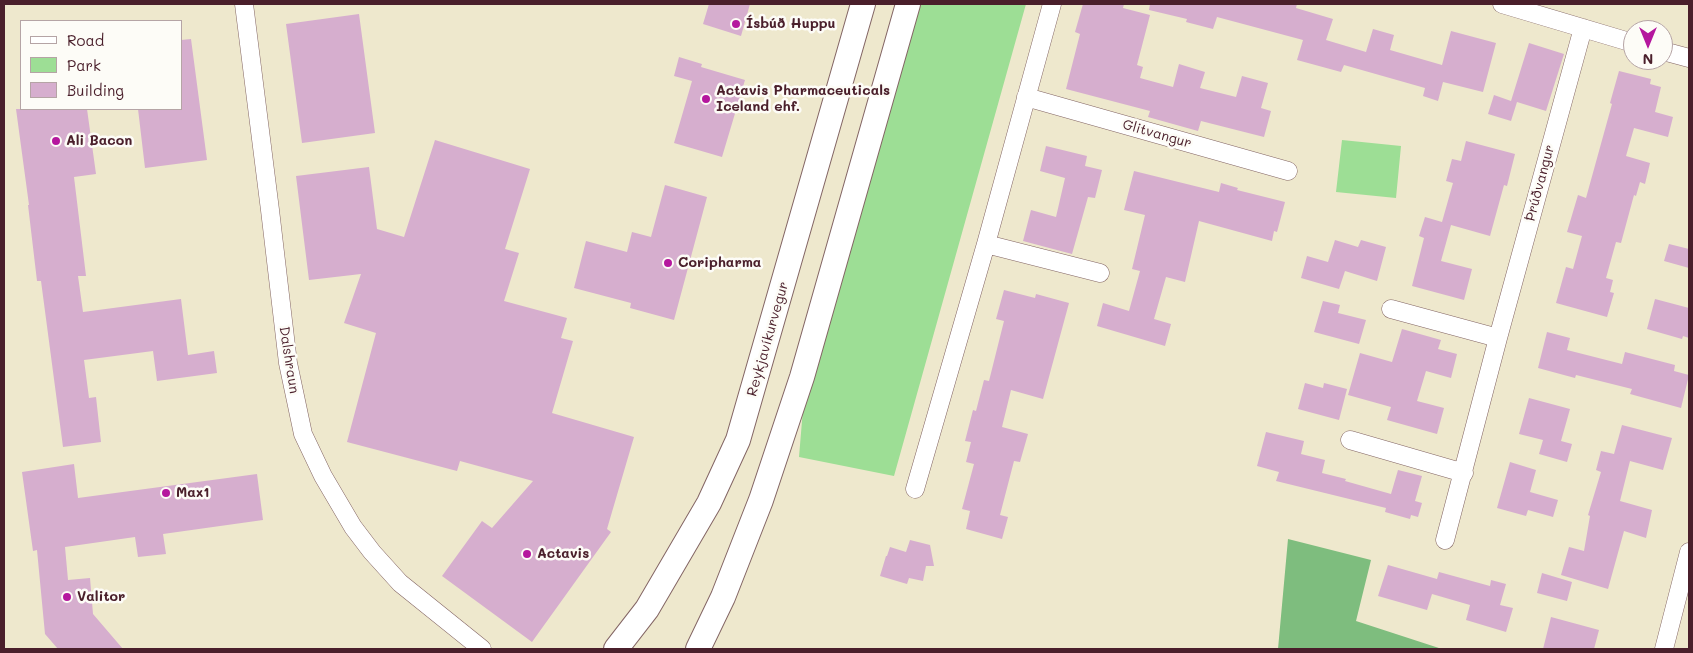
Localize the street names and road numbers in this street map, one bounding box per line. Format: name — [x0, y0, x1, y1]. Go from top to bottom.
street label: Glitvangur — [1121, 116, 1193, 152]
street label: Þrúðvangur — [1522, 143, 1558, 223]
street label: Reykjavíkurvegur — [744, 280, 792, 398]
street label: Dalshraun — [275, 325, 303, 395]

